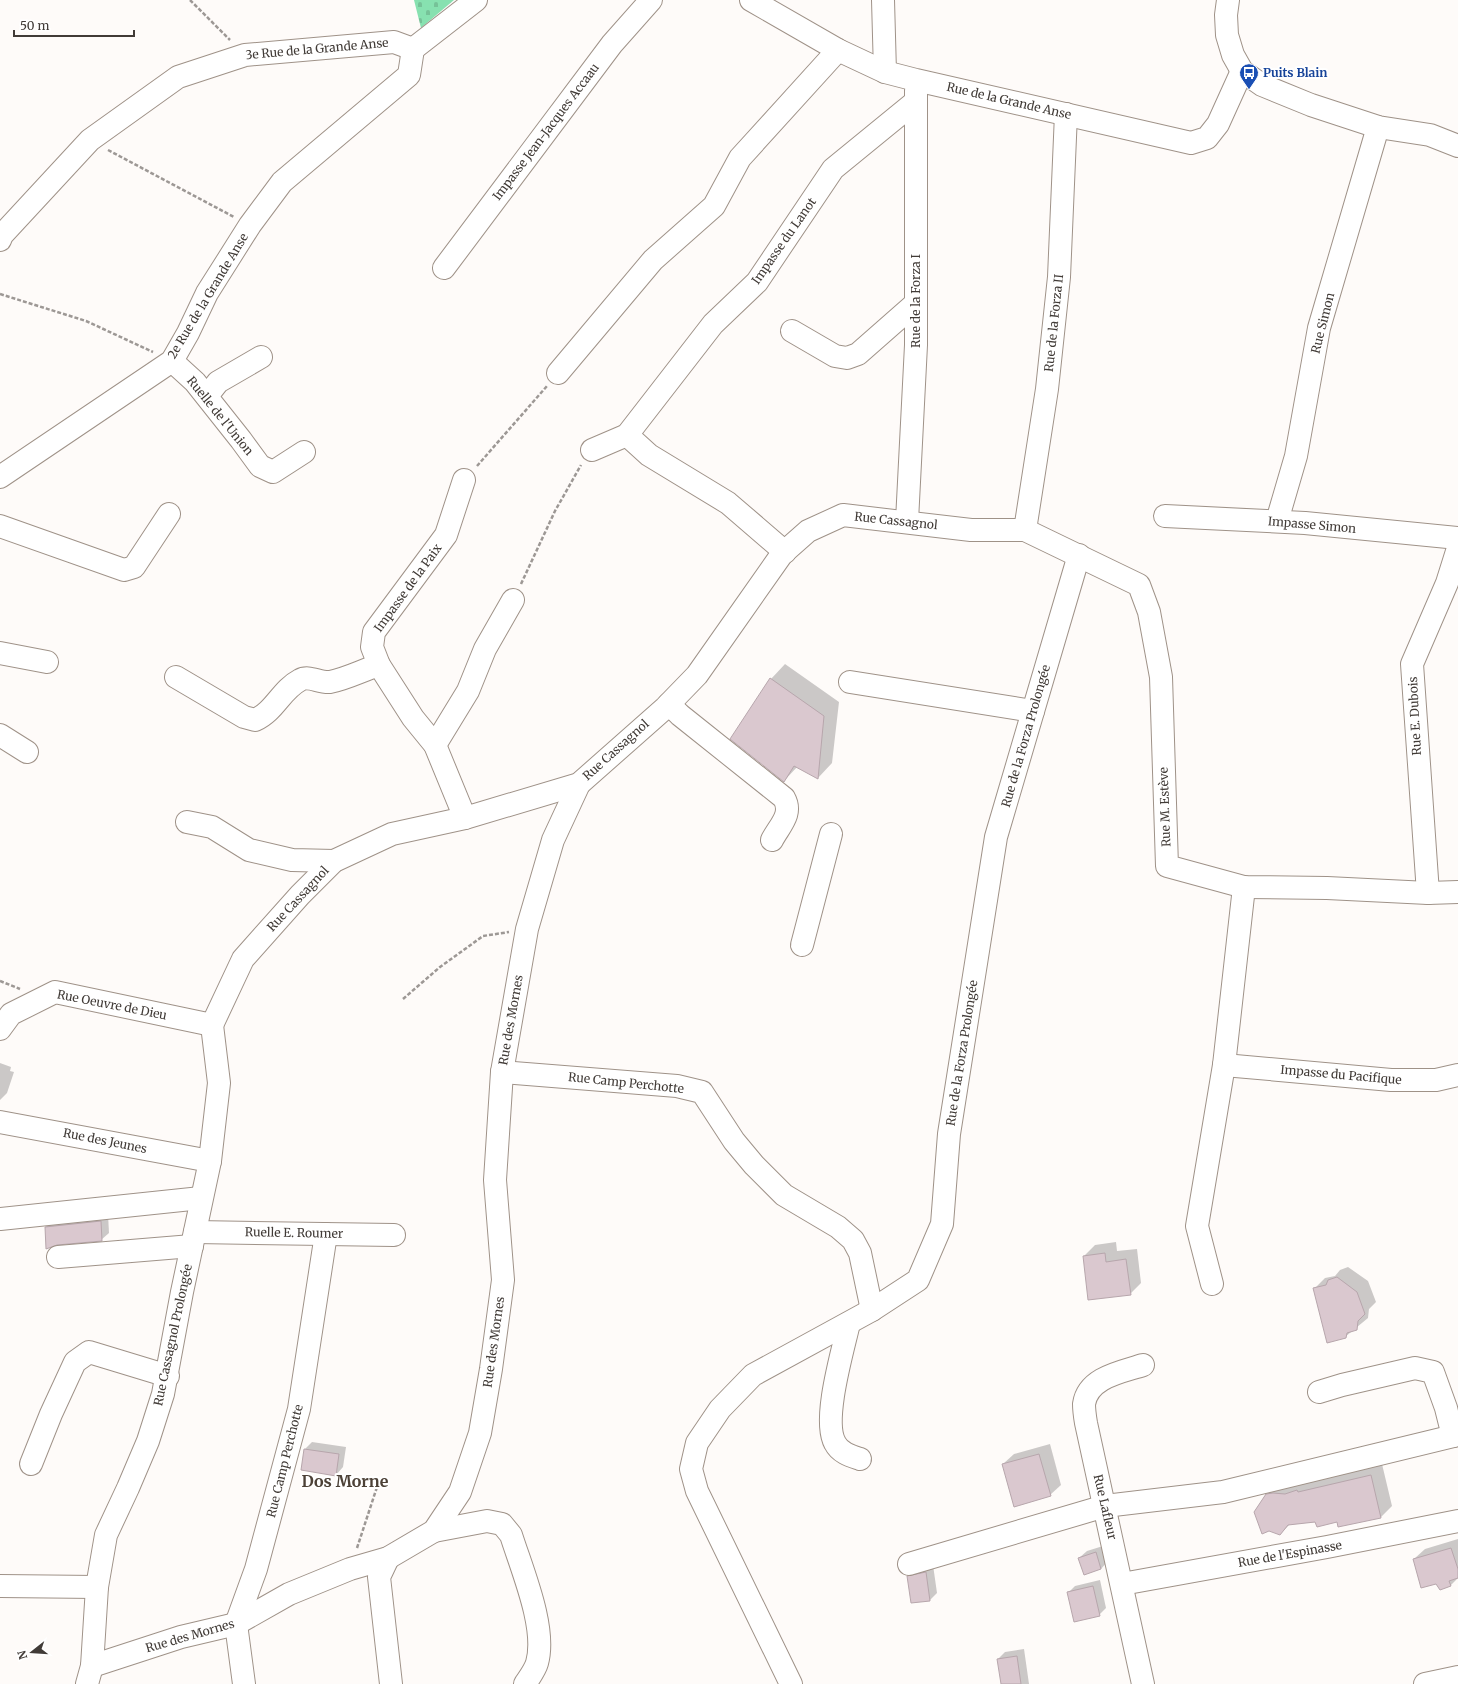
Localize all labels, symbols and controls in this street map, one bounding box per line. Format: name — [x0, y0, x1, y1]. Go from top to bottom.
scale bar — [14, 12, 134, 38]
text: 50 m — [20, 18, 49, 33]
street label: 3e Rue de la Grande Anse — [245, 35, 389, 62]
street label: Impasse Jean-Jacques Accaau — [489, 60, 602, 203]
bus stop icon: Puits Blain — [1238, 62, 1260, 90]
place label: Puits Blain — [1263, 65, 1327, 80]
street label: Rue de la Grande Anse — [945, 79, 1073, 122]
street label: Impasse du Lanot — [748, 194, 819, 287]
street label: 2e Rue de la Grande Anse — [164, 230, 251, 361]
street label: Rue de la Forza I — [908, 254, 923, 348]
street label: Rue de la Forza II — [1041, 273, 1066, 373]
street label: Rue Simon — [1308, 291, 1337, 355]
street label: Ruelle de l'Union — [184, 373, 257, 458]
street label: Rue Cassagnol — [854, 509, 939, 532]
street label: Impasse Simon — [1267, 513, 1357, 536]
street label: Impasse de la Paix — [371, 540, 445, 635]
street label: Rue de la Forza Prolongée — [998, 663, 1053, 809]
street label: Rue E. Dubois — [1405, 676, 1424, 756]
street label: Rue Cassagnol — [580, 716, 652, 783]
street label: Rue M. Estève — [1156, 767, 1173, 847]
street label: Rue Cassagnol — [264, 863, 332, 934]
street label: Rue des Mornes — [495, 973, 526, 1066]
street label: Rue de la Forza Prolongée — [943, 979, 980, 1127]
street label: Rue Oeuvre de Dieu — [56, 986, 169, 1023]
street label: Impasse du Pacifique — [1280, 1062, 1402, 1087]
street label: Rue Camp Perchotte — [567, 1069, 685, 1096]
street label: Rue des Jeunes — [62, 1125, 148, 1156]
street label: Ruelle E. Roumer — [245, 1224, 344, 1241]
street label: Rue Cassagnol Prolongée — [150, 1263, 195, 1407]
street label: Rue des Mornes — [480, 1295, 507, 1388]
street label: Rue Camp Perchotte — [263, 1403, 306, 1519]
district label: Dos Morne — [302, 1471, 389, 1491]
street label: Rue Lafleur — [1091, 1473, 1120, 1542]
street label: Rue de l'Espinasse — [1237, 1537, 1343, 1570]
street label: Rue des Mornes — [144, 1616, 236, 1655]
north arrow — [12, 1632, 52, 1672]
text: N — [14, 1648, 30, 1661]

